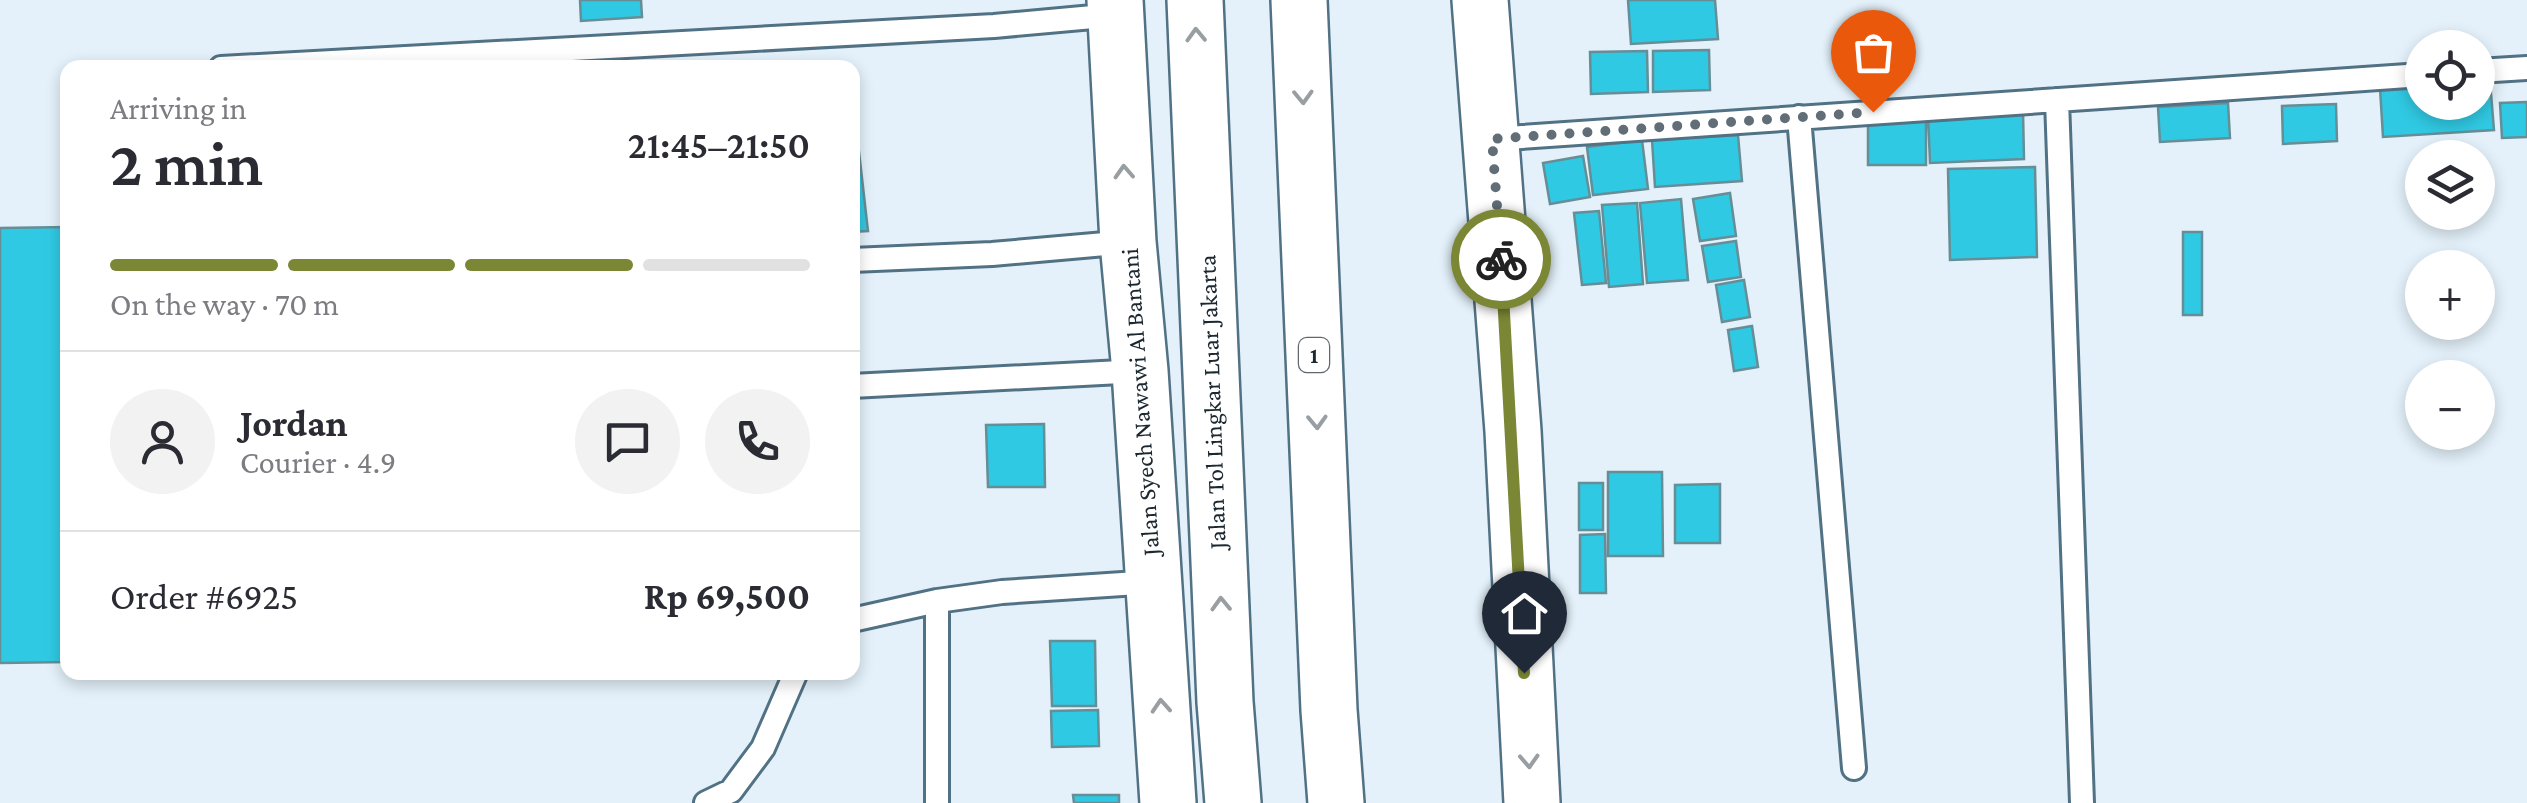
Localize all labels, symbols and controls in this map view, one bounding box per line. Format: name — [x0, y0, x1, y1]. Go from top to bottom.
pin — [1831, 10, 1916, 113]
icon: bag — [1846, 25, 1901, 80]
one-way arrow — [1186, 26, 1207, 42]
map controls — [2405, 30, 2495, 450]
button: locate — [2405, 30, 2495, 120]
text: Arriving in — [110, 90, 247, 126]
one-way arrow — [1293, 90, 1314, 106]
text: 21:45–21:50 — [628, 124, 810, 166]
text: 2 min — [110, 127, 263, 199]
button: layers — [2405, 140, 2495, 230]
one-way arrow — [1114, 164, 1135, 180]
courier — [1451, 209, 1551, 309]
icon: bike — [1474, 232, 1529, 287]
street label: Jalan Syech Nawawi Al Bantani — [1116, 247, 1165, 559]
button: + — [2405, 250, 2495, 340]
street label: Jalan Tol Lingkar Luar Jakarta — [1193, 254, 1232, 552]
text: On the way · 70 m — [110, 286, 339, 322]
road number: 1 — [1299, 338, 1329, 372]
button: − — [2405, 360, 2495, 450]
button: person — [110, 389, 215, 494]
button: chat — [575, 389, 680, 494]
button: phone — [705, 389, 810, 494]
text: Jordan — [240, 402, 348, 444]
one-way arrow — [1306, 415, 1327, 431]
text: Courier · 4.9 — [240, 444, 396, 480]
pin — [1482, 571, 1567, 674]
text: Order #6925 — [110, 575, 298, 617]
text: Rp 69,500 — [644, 575, 810, 617]
icon: home — [1497, 586, 1552, 641]
one-way arrow — [1210, 596, 1231, 612]
one-way arrow — [1151, 697, 1172, 713]
one-way arrow — [1518, 753, 1539, 769]

